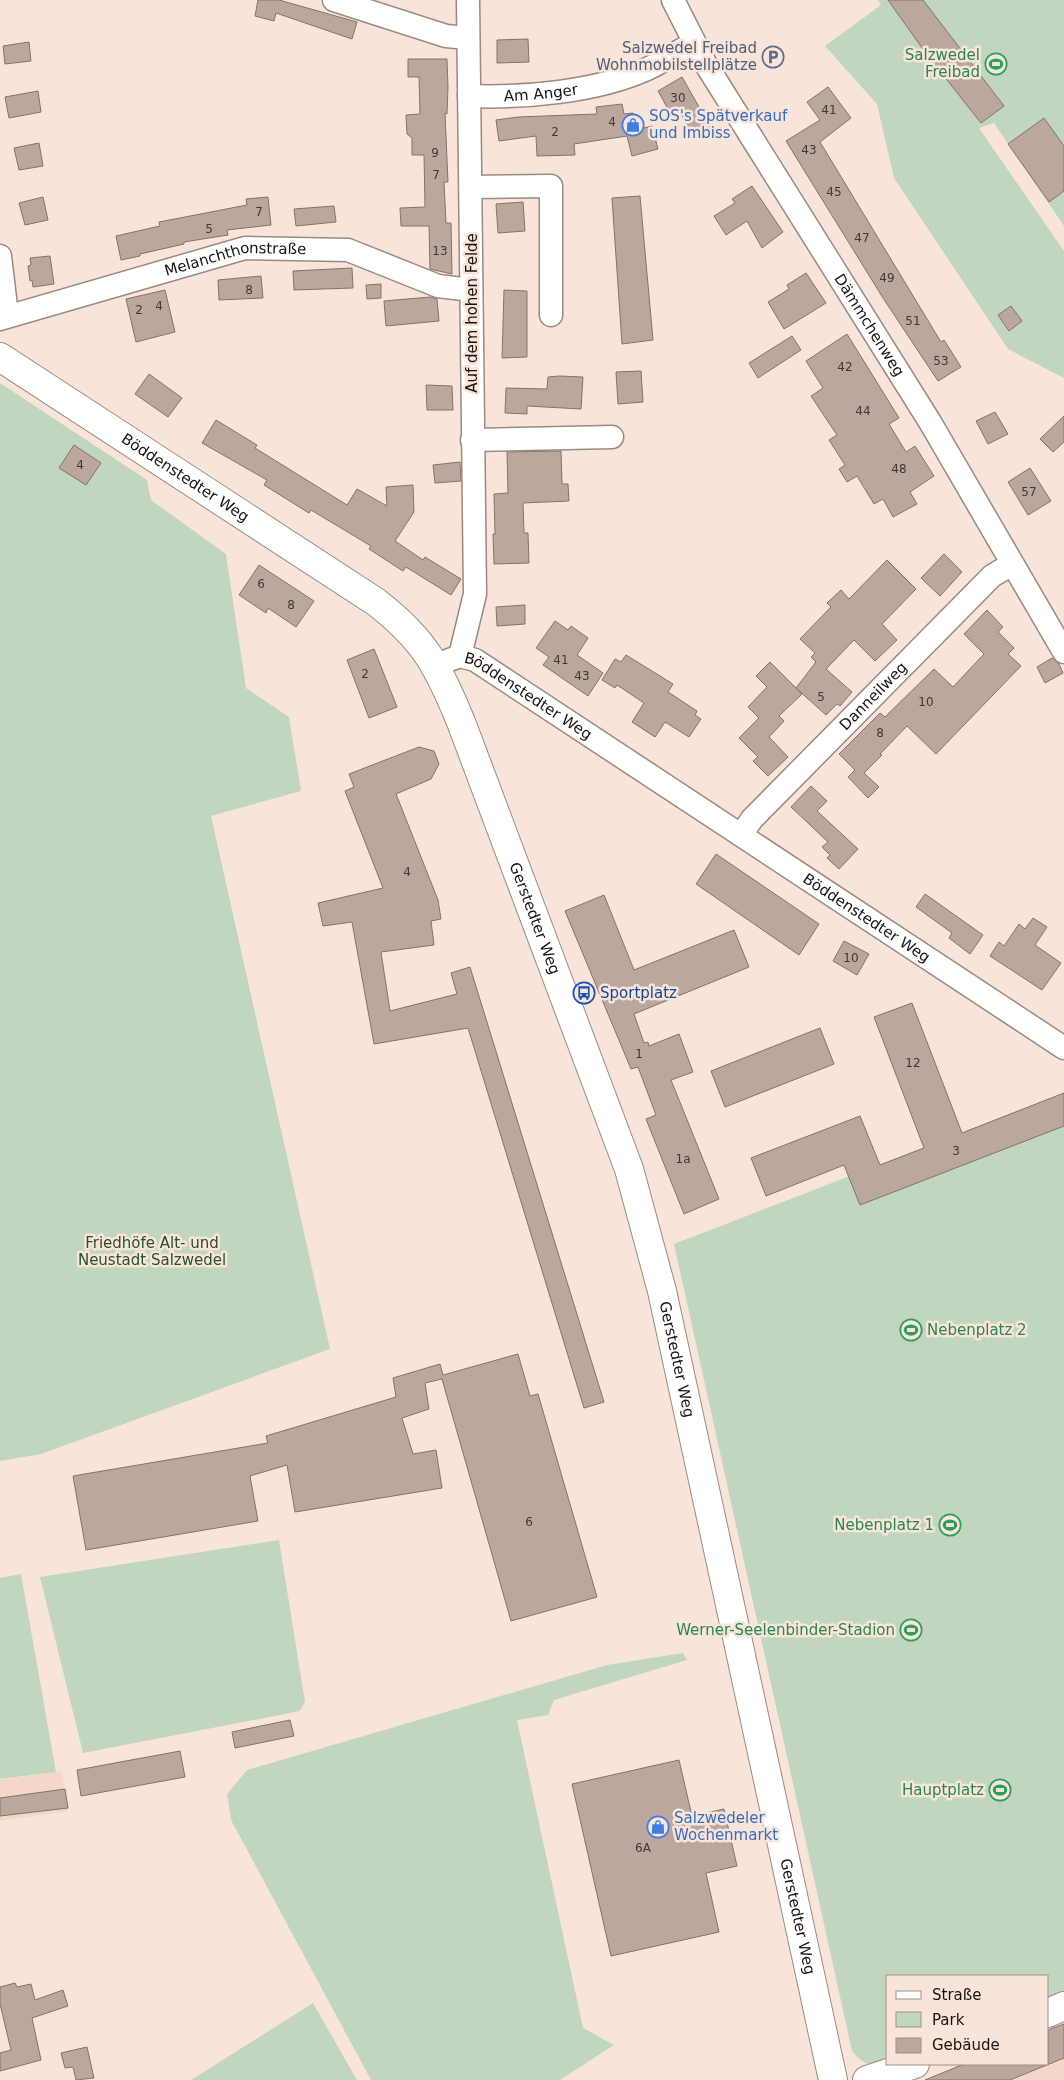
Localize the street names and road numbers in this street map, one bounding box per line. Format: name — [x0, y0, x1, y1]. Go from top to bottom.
street label: Am Anger — [503, 80, 580, 105]
street label: Auf dem hohen Felde — [463, 233, 481, 393]
street label: Melanchthonstraße — [162, 238, 306, 280]
street label: Dämmchenweg — [830, 271, 908, 380]
street label: Böddenstedter Weg — [118, 430, 252, 526]
street label: Böddenstedter Weg — [463, 649, 595, 744]
street label: Danneilweg — [836, 658, 911, 734]
street label: Gerstedter Weg — [506, 860, 564, 977]
street label: Böddenstedter Weg — [800, 870, 934, 966]
street label: Gerstedter Weg — [655, 1300, 698, 1419]
street label: Gerstedter Weg — [776, 1857, 819, 1976]

